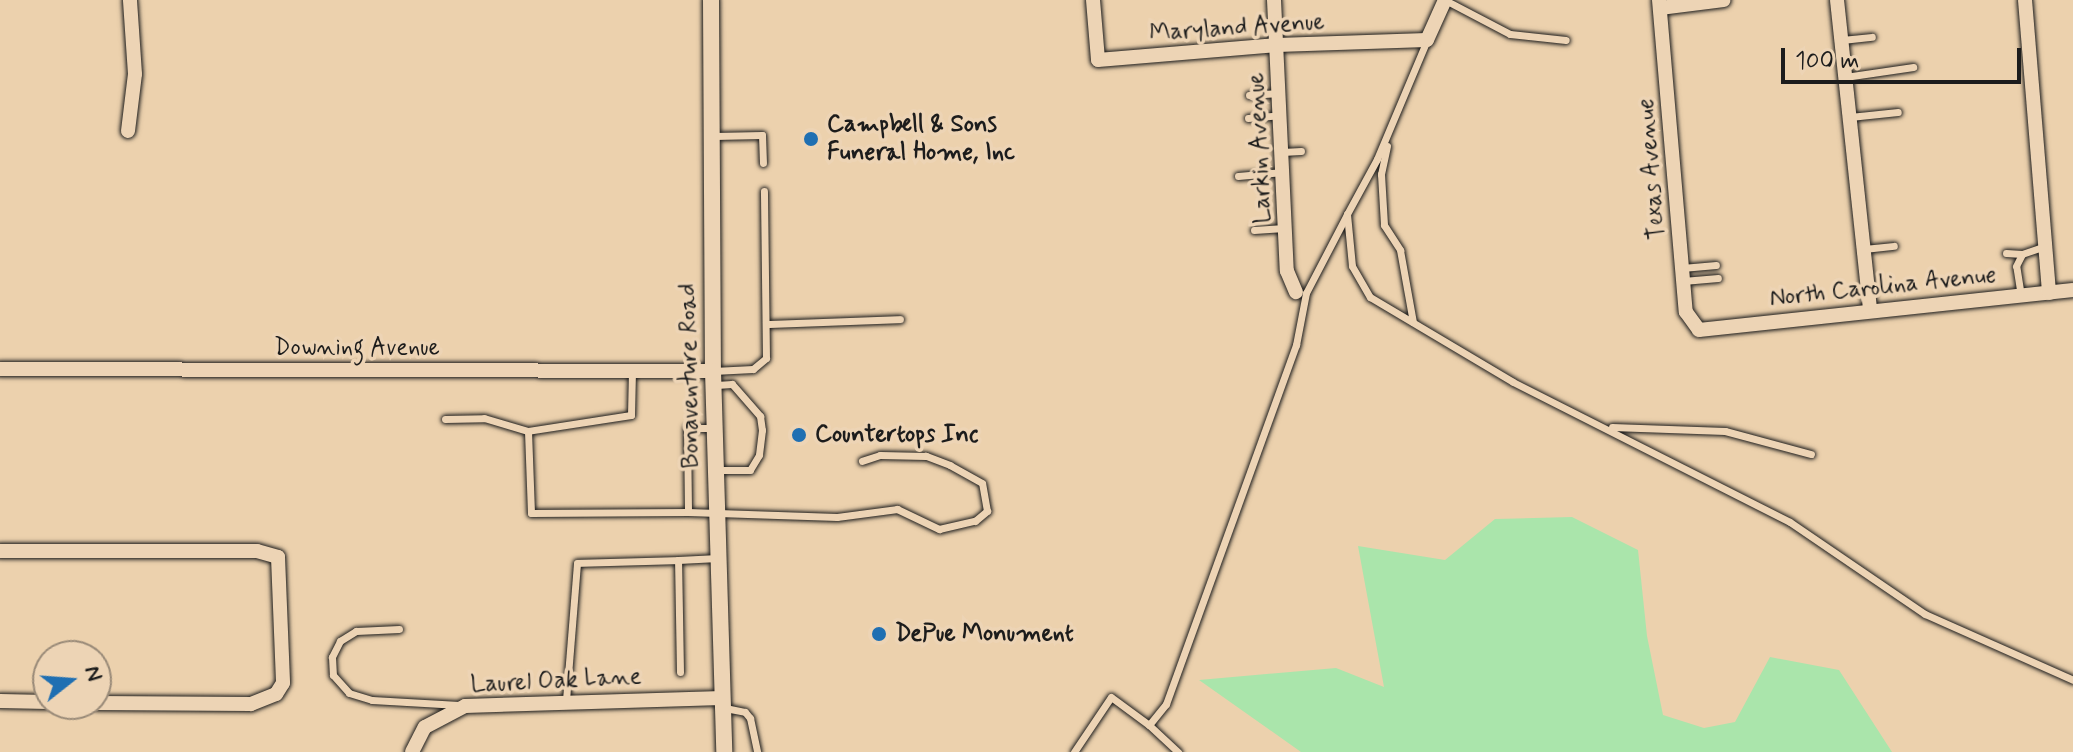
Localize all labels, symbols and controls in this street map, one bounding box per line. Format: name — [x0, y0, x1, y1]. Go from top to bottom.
street label: Maryland Avenue — [1146, 7, 1328, 49]
scale bar — [1785, 32, 2025, 82]
text: 100 m — [1795, 46, 1859, 77]
street label: Larkin Avenue — [1242, 73, 1278, 223]
street label: Texas Avenue — [1632, 99, 1672, 239]
place label: Campbell & Sons Funeral Home, Inc — [827, 111, 1020, 167]
marker: Campbell & Sons Funeral Home, Inc — [802, 130, 820, 148]
street label: North Carolina Avenue — [1767, 261, 1999, 313]
street label: Bonaventure Road — [674, 284, 706, 468]
street label: Downing Avenue — [271, 334, 443, 362]
place label: Countertops Inc — [815, 421, 978, 449]
marker: Countertops Inc — [790, 426, 808, 444]
place label: DePue Monument — [895, 620, 1074, 648]
marker: DePue Monument — [870, 625, 888, 643]
north arrow — [32, 640, 112, 720]
text: N — [78, 662, 109, 685]
street label: Laurel Oak Lane — [473, 662, 639, 700]

